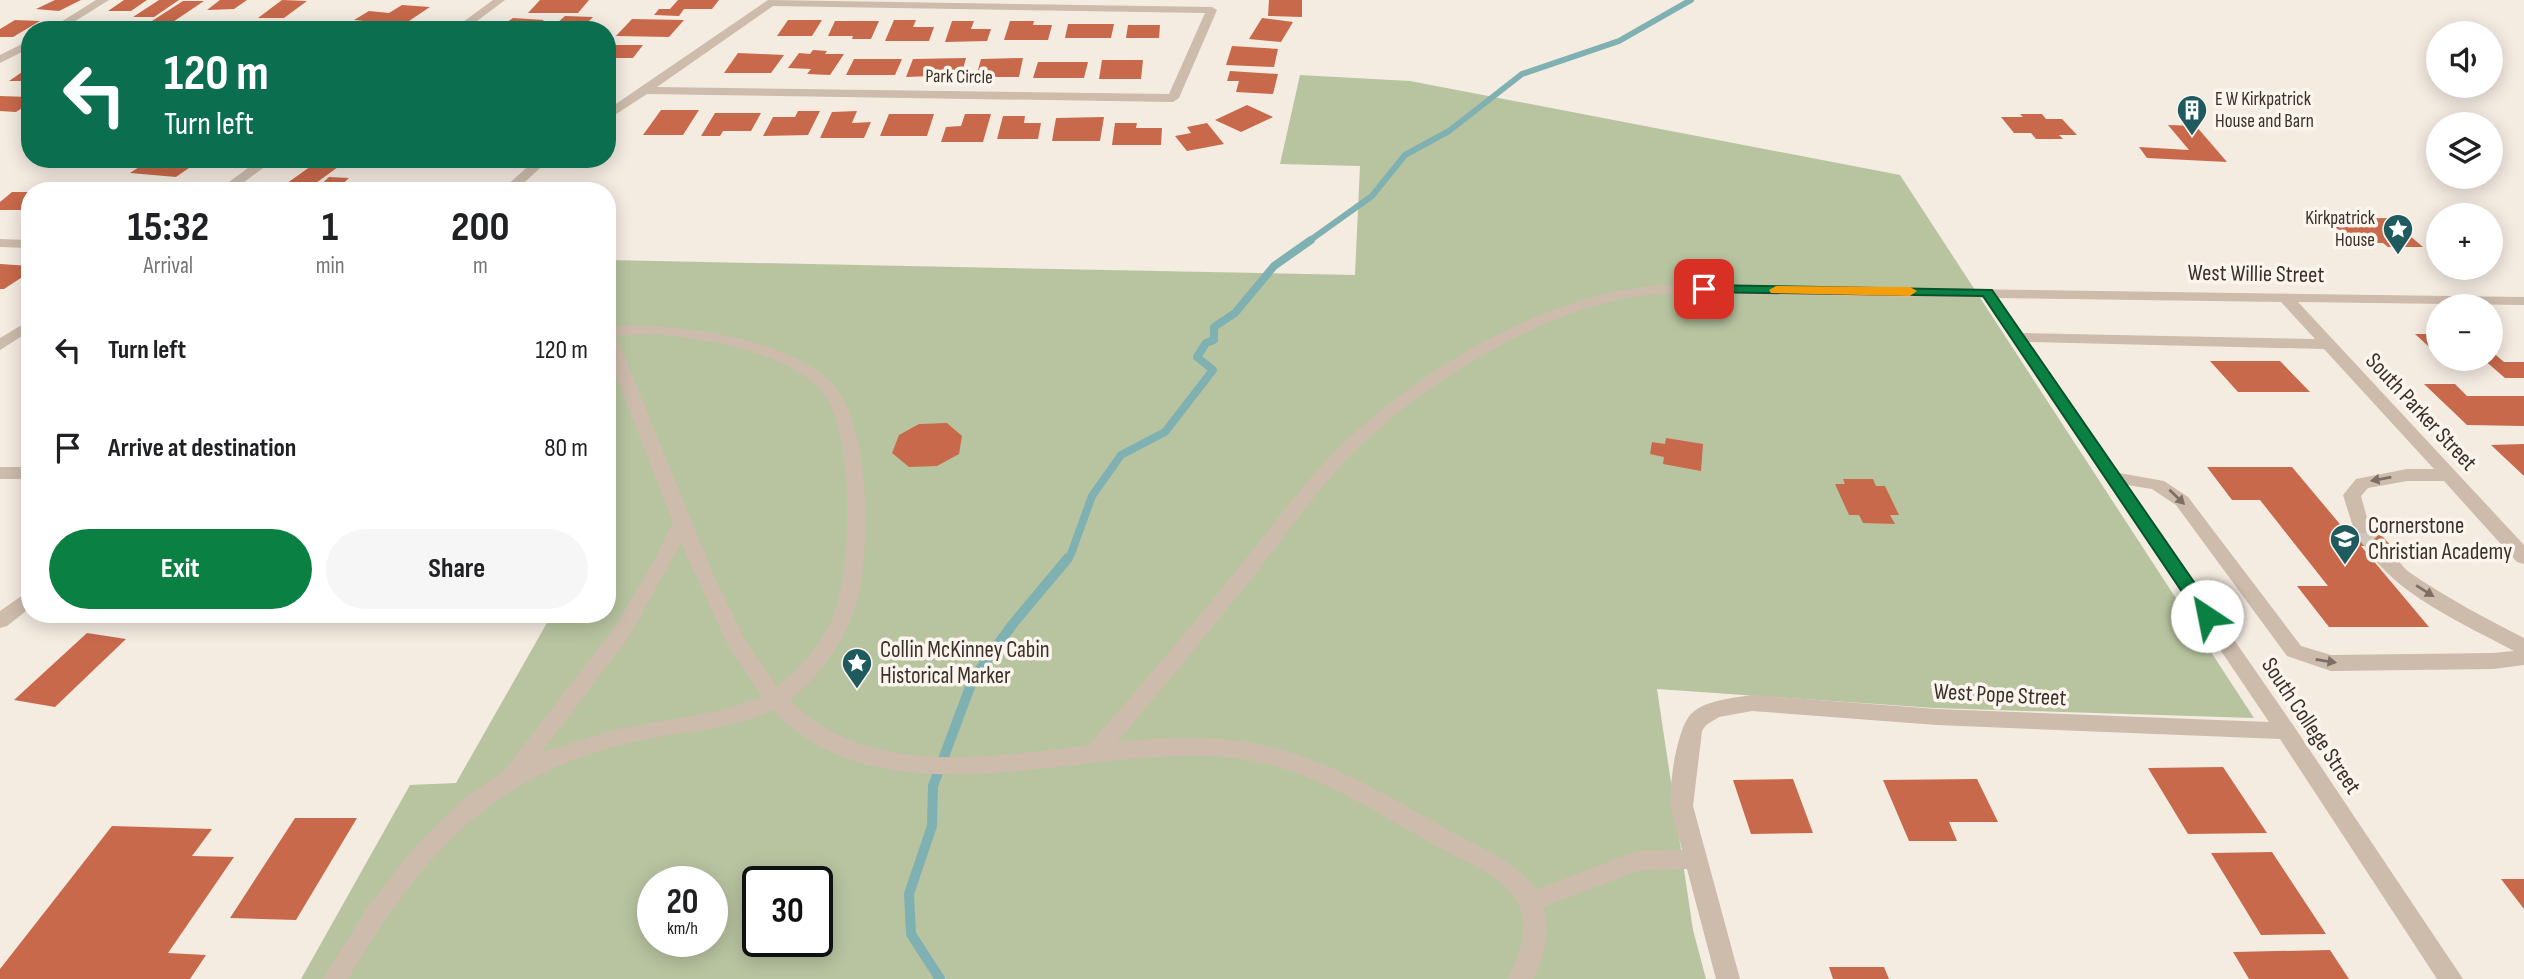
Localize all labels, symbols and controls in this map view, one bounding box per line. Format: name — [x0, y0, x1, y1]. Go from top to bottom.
map controls — [2426, 21, 2503, 371]
button: sound — [2426, 21, 2503, 98]
text: 120 m — [164, 45, 269, 104]
icon: left — [49, 49, 140, 140]
street label: Park Circle — [925, 65, 993, 89]
place label: E W Kirkpatrick House and Barn — [2215, 88, 2314, 133]
building icon: E W Kirkpatrick House and Barn — [2175, 93, 2209, 137]
text: Turn left — [164, 105, 254, 144]
button: layers — [2426, 112, 2503, 189]
text: 15:32 — [128, 202, 209, 253]
text: 1 — [322, 202, 338, 253]
text: 200 — [451, 202, 509, 253]
button: + — [2426, 203, 2503, 280]
place label: Kirkpatrick House — [2305, 207, 2376, 252]
place icon: Kirkpatrick House — [2381, 212, 2415, 256]
text: Arrival — [144, 252, 193, 280]
text: min — [316, 252, 345, 280]
text: m — [473, 252, 488, 280]
pin — [1674, 259, 1734, 319]
street label: West Willie Street — [2187, 259, 2325, 289]
icon: arrive — [1685, 270, 1723, 308]
button: − — [2426, 294, 2503, 371]
icon: left — [49, 331, 87, 369]
text: Turn left — [108, 335, 186, 366]
text: 120 m — [535, 335, 588, 366]
street label: South Parker Street — [2359, 347, 2483, 477]
icon: arrive — [49, 429, 87, 467]
text: Arrive at destination — [108, 433, 296, 464]
text: 80 m — [544, 433, 588, 464]
one-way arrow — [2369, 474, 2391, 485]
one-way arrow — [2168, 488, 2185, 505]
place label: Cornerstone Christian Academy — [2368, 512, 2512, 566]
school or university icon: Cornerstone Christian Academy — [2328, 522, 2362, 566]
button: Exit — [49, 529, 312, 609]
button: Share — [326, 529, 588, 609]
position arrow — [2170, 579, 2244, 653]
one-way arrow — [2415, 584, 2434, 597]
place label: Collin McKinney Cabin Historical Marker — [880, 636, 1050, 690]
place icon: Collin McKinney Cabin Historical Marker — [840, 646, 874, 690]
street label: South College Street — [2255, 653, 2367, 799]
one-way arrow — [2315, 656, 2337, 667]
street label: West Pope Street — [1933, 678, 2067, 712]
speed limit sign: 30 — [742, 866, 833, 957]
text: 20 — [667, 881, 699, 924]
text: km/h — [667, 918, 698, 939]

